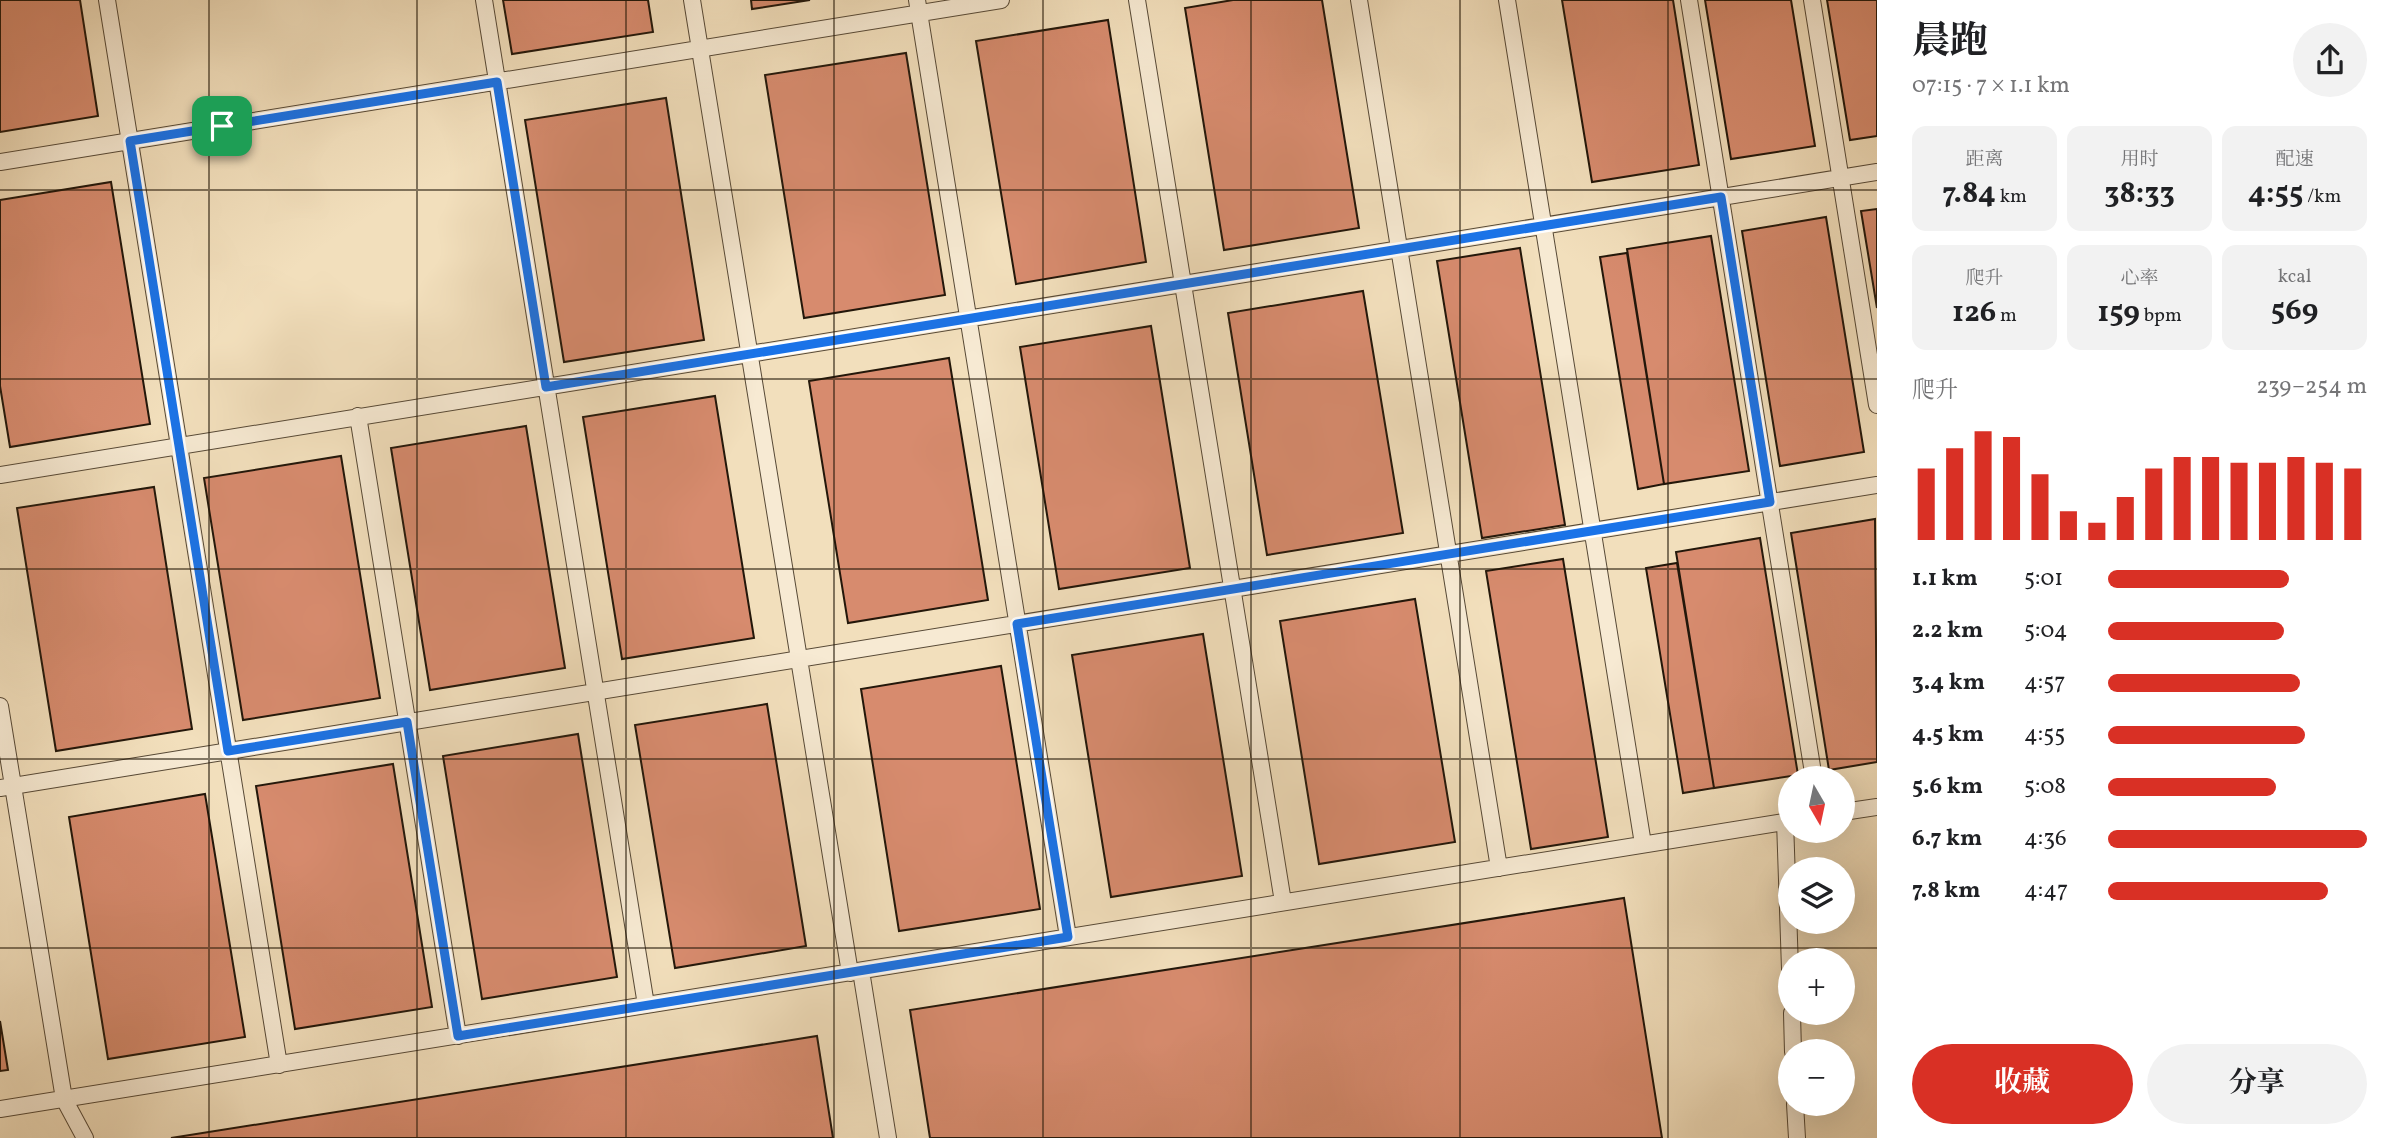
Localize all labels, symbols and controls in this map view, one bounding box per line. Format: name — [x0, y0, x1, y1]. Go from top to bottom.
text: 晨跑 — [1912, 17, 1988, 70]
button: share — [2293, 23, 2367, 97]
text: 07:15 · 7 × 1.1 km — [1912, 70, 2070, 102]
pin — [192, 96, 252, 156]
icon: arrive — [203, 107, 241, 145]
text: 距离 — [1965, 147, 2004, 173]
text: 用时 — [2120, 147, 2159, 173]
text: 配速 — [2275, 147, 2314, 173]
text: 7.84 — [1942, 173, 1996, 215]
text: 38:33 — [2104, 173, 2175, 215]
text: 4:55 — [2248, 173, 2303, 215]
text: km — [1996, 184, 2027, 210]
text: /km — [2303, 184, 2341, 210]
text: kcal — [2278, 264, 2311, 290]
text: 爬升 — [1965, 266, 2004, 292]
text: 心率 — [2120, 266, 2159, 292]
text: 569 — [2271, 290, 2318, 332]
text: 126 — [1952, 292, 1996, 334]
text: 159 — [2097, 292, 2140, 334]
text: m — [1996, 303, 2017, 329]
text: bpm — [2140, 303, 2182, 329]
text: 239–254 m — [2256, 371, 2367, 403]
text: 爬升 — [1912, 375, 1958, 407]
text: 1.1 km — [1912, 563, 1978, 595]
text: 5:01 — [2024, 563, 2063, 595]
text: 2.2 km — [1912, 615, 1983, 647]
text: 5:04 — [2024, 615, 2067, 647]
text: 3.4 km — [1912, 667, 1985, 699]
text: 4:57 — [2024, 667, 2065, 699]
text: 4.5 km — [1912, 719, 1984, 751]
text: 4:55 — [2024, 719, 2065, 751]
north arrow — [1778, 766, 1855, 844]
map controls — [1778, 766, 1855, 1116]
text: 5.6 km — [1912, 771, 1983, 803]
text: 5:08 — [2024, 771, 2066, 803]
text: 6.7 km — [1912, 823, 1982, 855]
text: 4:36 — [2024, 823, 2067, 855]
button: layers — [1778, 857, 1855, 934]
text: 7.8 km — [1912, 875, 1981, 907]
text: 4:47 — [2024, 875, 2068, 907]
button: + — [1778, 948, 1855, 1025]
button: − — [1778, 1039, 1855, 1116]
button: 收藏 — [1912, 1044, 2133, 1124]
button: 分享 — [2147, 1044, 2367, 1124]

